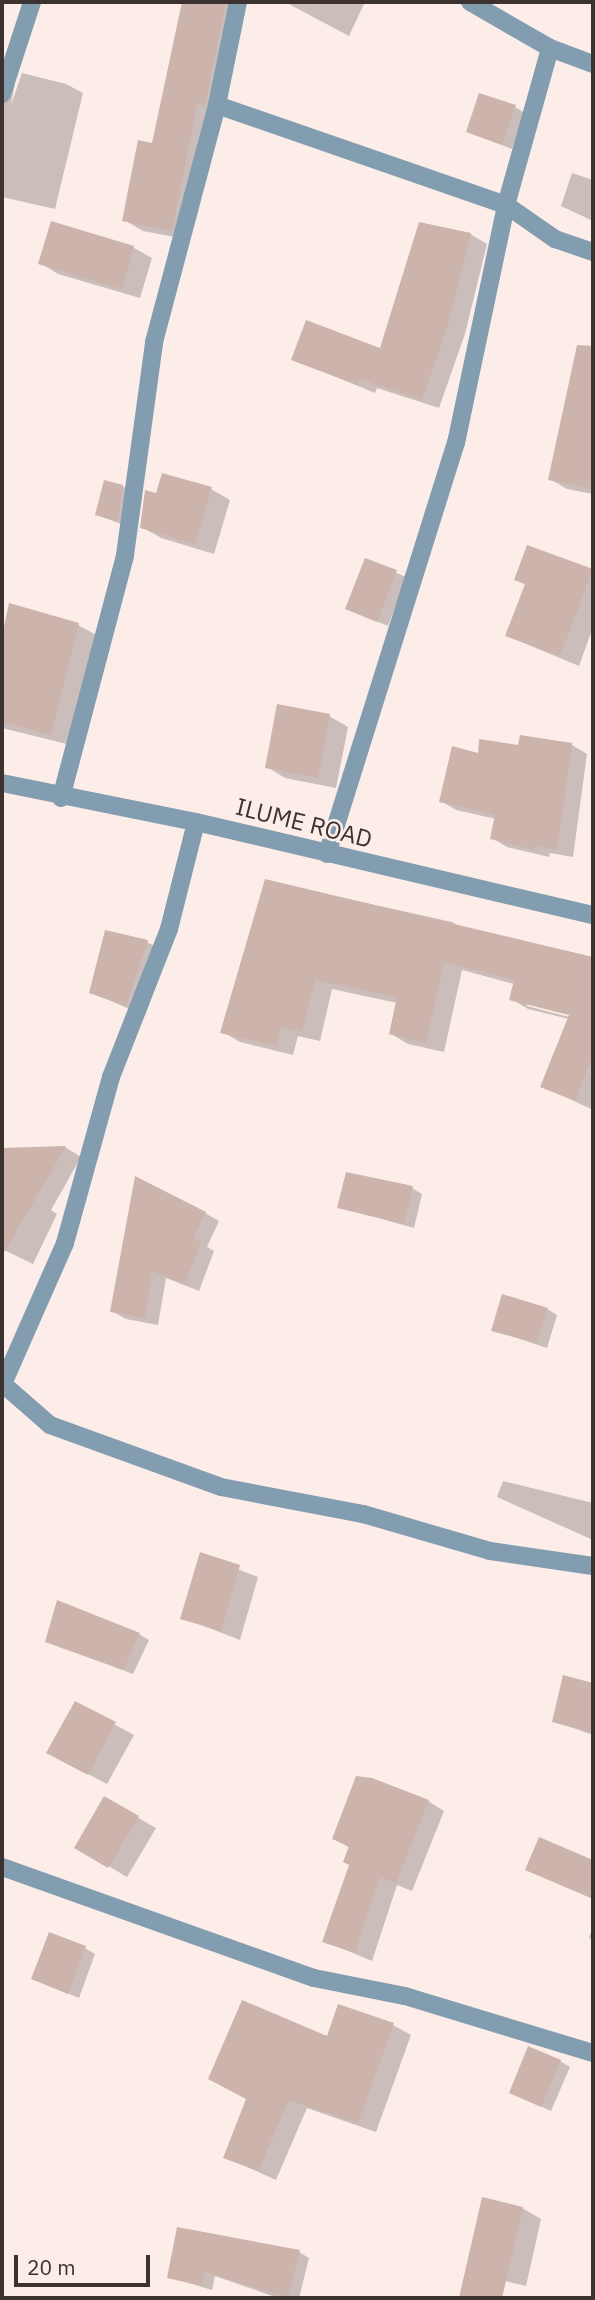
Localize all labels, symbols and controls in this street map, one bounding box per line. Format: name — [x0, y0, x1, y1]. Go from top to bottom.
street label: ILUME ROAD — [233, 792, 375, 854]
scale bar — [18, 2240, 154, 2284]
text: 20 m — [27, 2253, 76, 2281]

